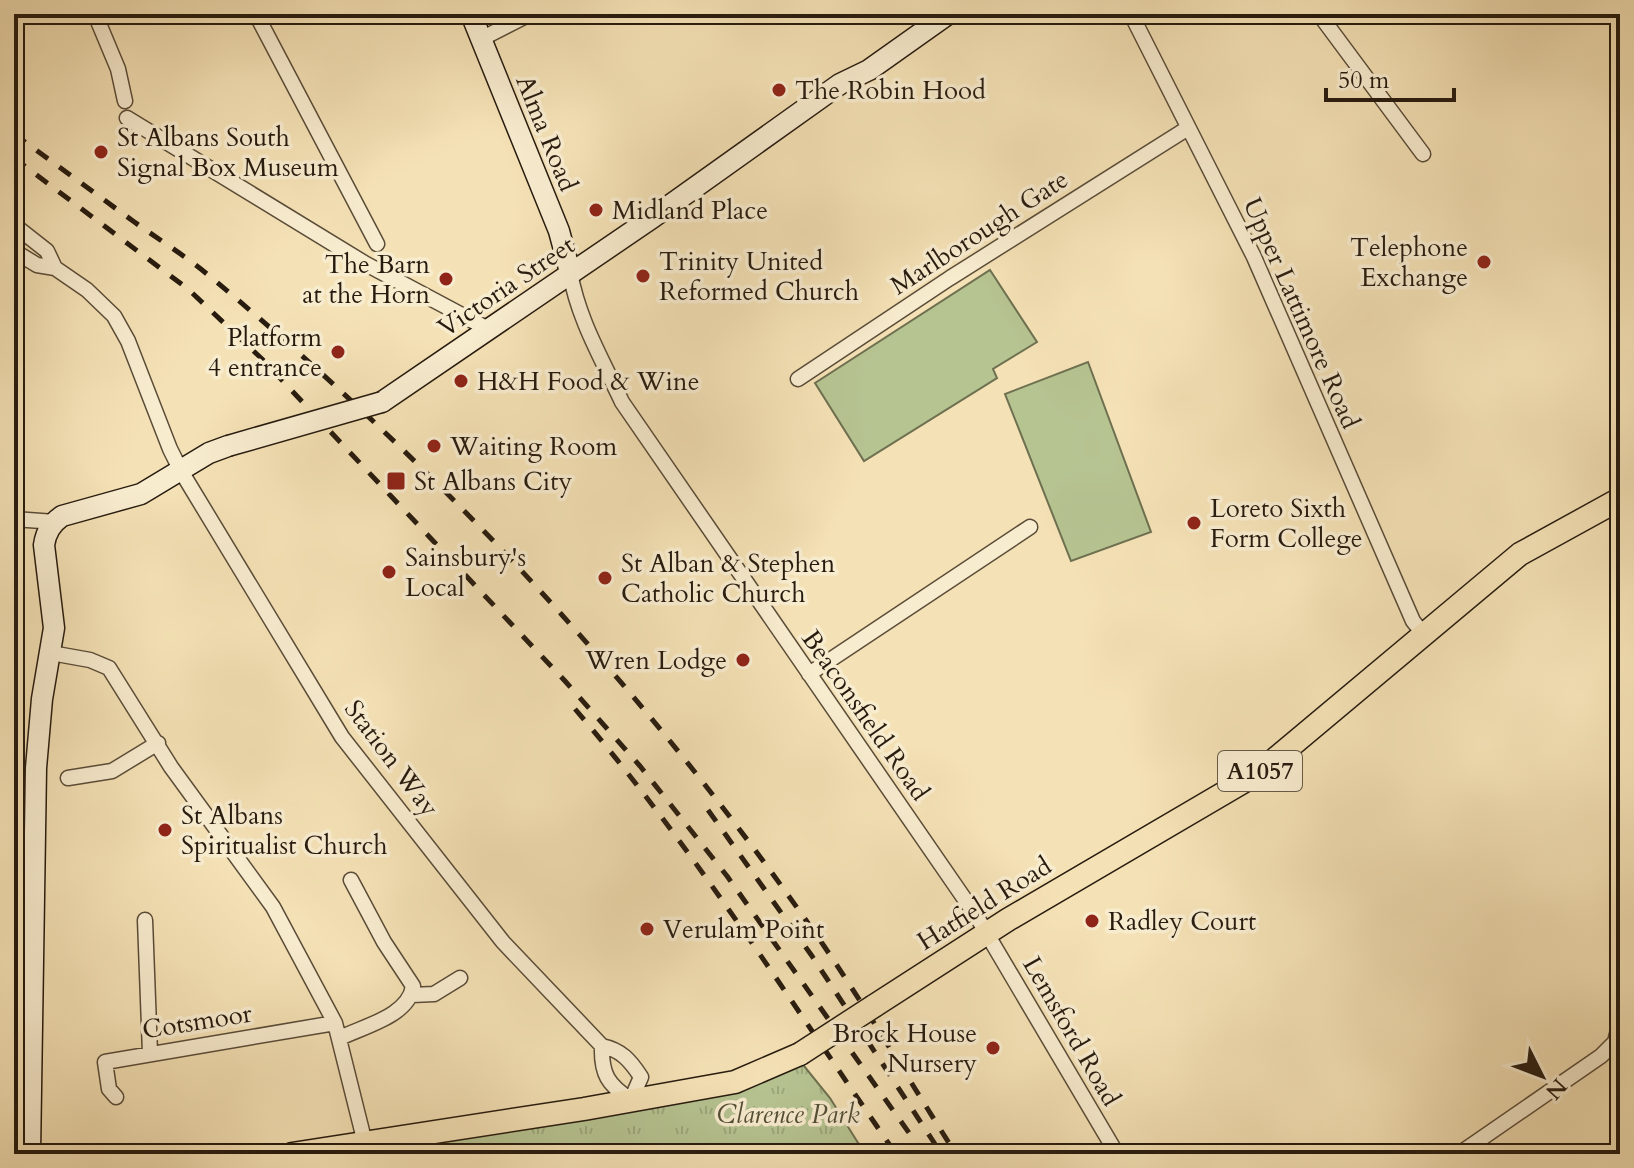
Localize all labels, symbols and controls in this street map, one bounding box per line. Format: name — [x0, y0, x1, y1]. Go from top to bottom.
scale bar — [1326, 52, 1454, 102]
text: 50 m — [1338, 64, 1390, 97]
street label: Alma Road — [507, 70, 586, 197]
place label: The Robin Hood — [795, 73, 986, 108]
marker: The Robin Hood — [770, 81, 788, 99]
place label: St Albans South Signal Box Museum — [117, 120, 339, 185]
marker: St Albans South Signal Box Museum — [92, 143, 110, 161]
street label: Marlborough Gate — [884, 162, 1075, 303]
street label: Upper Lattimore Road — [1235, 192, 1368, 434]
place label: Midland Place — [612, 193, 768, 228]
marker: Midland Place — [587, 201, 605, 219]
street label: Victoria Street — [431, 228, 582, 345]
place label: Telephone Exchange — [1350, 230, 1468, 295]
place label: Trinity United Reformed Church — [659, 244, 859, 309]
place label: The Barn at the Horn — [302, 247, 430, 312]
marker: Telephone Exchange — [1475, 253, 1493, 271]
marker: Trinity United Reformed Church — [634, 267, 652, 285]
marker: The Barn at the Horn — [437, 270, 455, 288]
place label: Platform 4 entrance — [208, 320, 322, 385]
marker: Platform 4 entrance — [329, 343, 347, 361]
place label: H&H Food & Wine — [477, 364, 699, 399]
marker: H&H Food & Wine — [452, 372, 470, 390]
place label: Waiting Room — [449, 429, 617, 464]
marker: Waiting Room — [425, 437, 443, 455]
place label: St Albans City — [414, 464, 572, 499]
marker: St Albans City — [385, 470, 407, 492]
place label: Loreto Sixth Form College — [1210, 491, 1363, 556]
marker: Loreto Sixth Form College — [1185, 514, 1203, 532]
place label: Sainsbury's Local — [405, 540, 526, 605]
place label: St Alban & Stephen Catholic Church — [621, 546, 836, 611]
marker: Sainsbury's Local — [380, 563, 398, 581]
marker: St Alban & Stephen Catholic Church — [596, 569, 614, 587]
street label: Beaconsfield Road — [794, 623, 938, 808]
place label: Wren Lodge — [584, 643, 727, 678]
marker: Wren Lodge — [734, 651, 752, 669]
street label: Station Way — [336, 693, 447, 824]
road number: A1057 — [1218, 751, 1302, 791]
place label: St Albans Spiritualist Church — [181, 798, 388, 863]
marker: St Albans Spiritualist Church — [156, 821, 174, 839]
street label: Hatfield Road — [910, 848, 1058, 959]
place label: Radley Court — [1108, 904, 1256, 939]
place label: Verulam Point — [663, 912, 824, 947]
marker: Radley Court — [1083, 912, 1101, 930]
marker: Verulam Point — [638, 920, 656, 938]
street label: Lemsford Road — [1014, 950, 1129, 1113]
street label: Cotsmoor — [140, 995, 255, 1047]
place label: Brock House Nursery — [832, 1016, 977, 1081]
north arrow — [1502, 1036, 1582, 1116]
marker: Brock House Nursery — [984, 1039, 1002, 1057]
text: N — [1539, 1072, 1574, 1106]
park label: Clarence Park — [716, 1097, 860, 1132]

